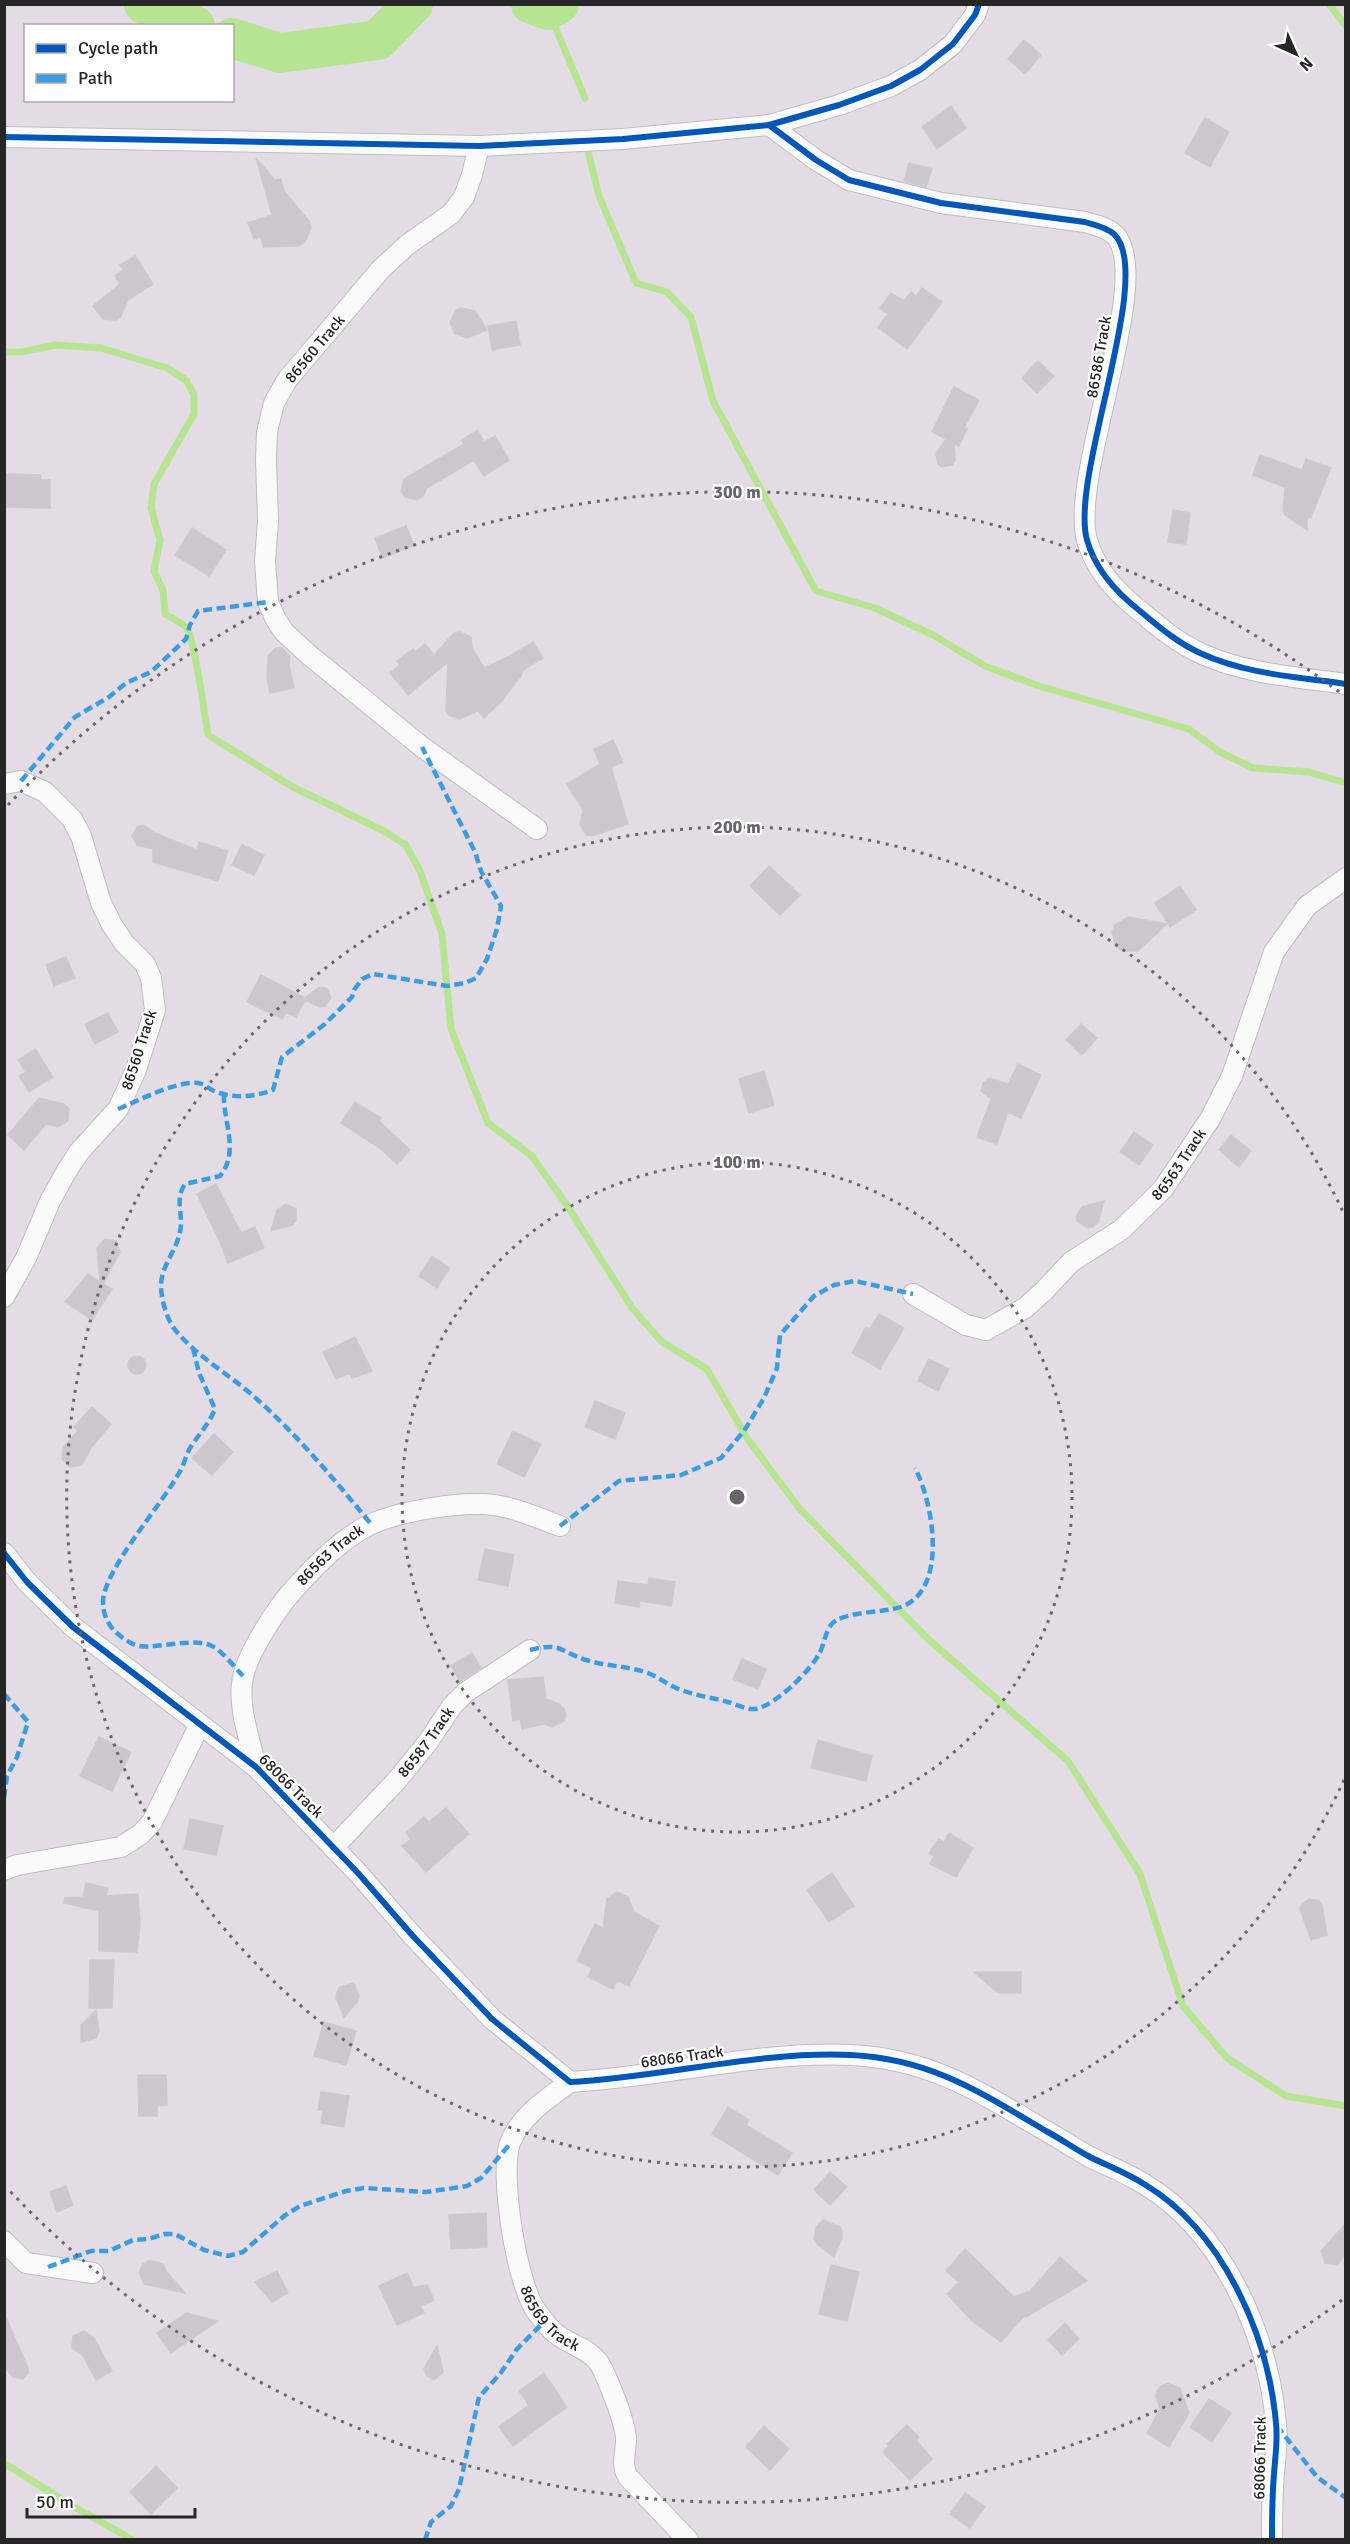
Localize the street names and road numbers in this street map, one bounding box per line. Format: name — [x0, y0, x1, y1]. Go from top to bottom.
street label: 86560 Track — [281, 311, 349, 387]
street label: 86586 Track — [1082, 314, 1116, 400]
street label: 86560 Track — [117, 1007, 161, 1093]
street label: 86563 Track — [1147, 1125, 1211, 1205]
street label: 86563 Track — [292, 1520, 368, 1590]
street label: 86587 Track — [393, 1703, 459, 1782]
street label: 68066 Track — [255, 1750, 327, 1822]
street label: 68066 Track — [639, 2041, 725, 2073]
street label: 86569 Track — [516, 2283, 583, 2356]
street label: 68066 Track — [1249, 2416, 1271, 2500]

